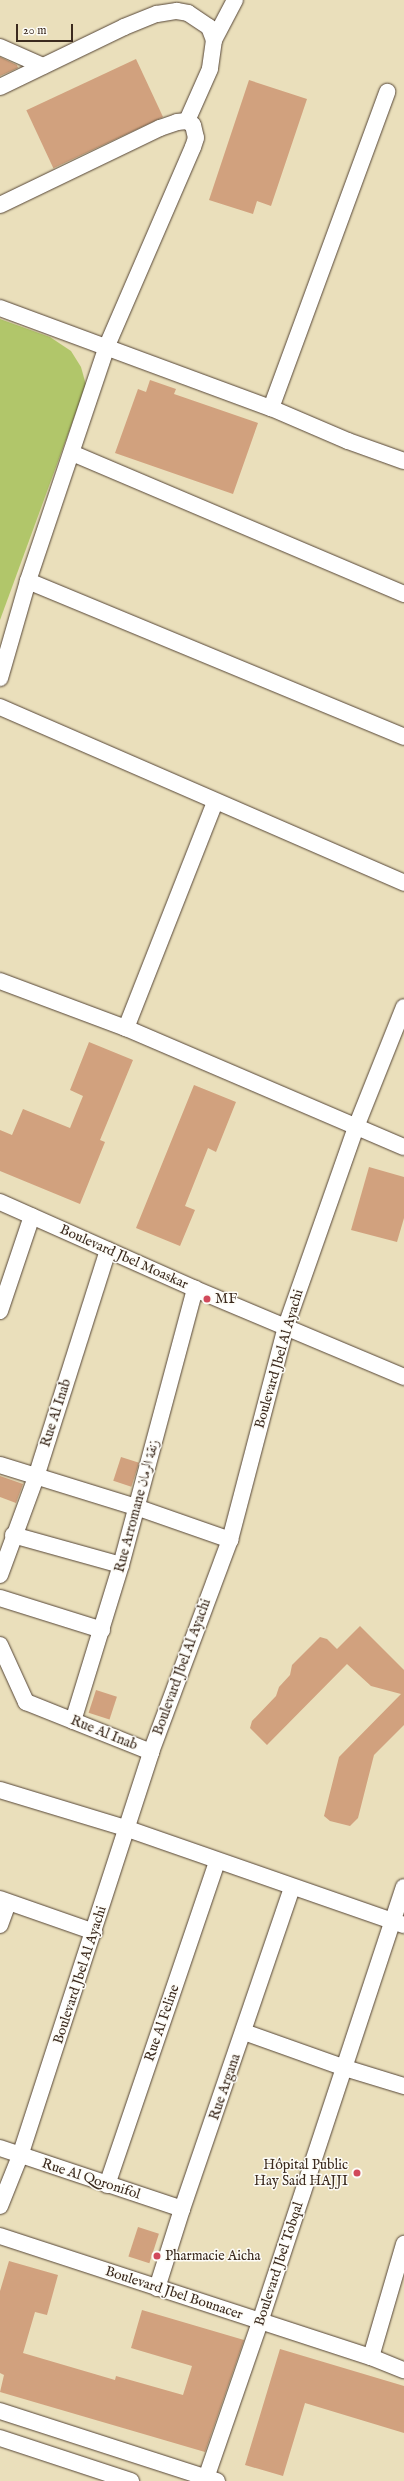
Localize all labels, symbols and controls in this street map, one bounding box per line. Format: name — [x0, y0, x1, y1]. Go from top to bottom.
scale bar — [18, 16, 75, 42]
text: 20 m — [23, 23, 46, 38]
street label: Boulevard Jbel Moaskar — [57, 1221, 191, 1293]
street label: Boulevard Jbel Al Ayachi — [251, 1287, 307, 1431]
place label: MF — [215, 1291, 237, 1307]
marker: MF — [202, 1294, 212, 1304]
street label: Rue Al Inab — [37, 1377, 75, 1449]
street label: Rue Arromane زنقة الرمان — [111, 1438, 163, 1574]
street label: Boulevard Jbel Al Ayachi — [149, 1596, 215, 1738]
street label: Rue Al Inab — [68, 1712, 140, 1754]
street label: Boulevard Jbel Al Ayachi — [50, 1904, 110, 2046]
street label: Rue Al Feline — [141, 1982, 183, 2064]
street label: Rue Argana — [206, 2052, 244, 2122]
street label: Rue Al Qoronifol — [40, 2155, 142, 2203]
place label: Hôpital Public Hay Said HAJJI — [254, 2157, 348, 2190]
marker: Hôpital Public Hay Said HAJJI — [351, 2167, 363, 2179]
street label: Boulevard Jbel Tobqal — [251, 2200, 307, 2328]
place label: Pharmacie Aicha — [165, 2248, 260, 2264]
marker: Pharmacie Aicha — [152, 2251, 162, 2261]
street label: Boulevard Jbel Bounacer — [103, 2263, 245, 2323]

